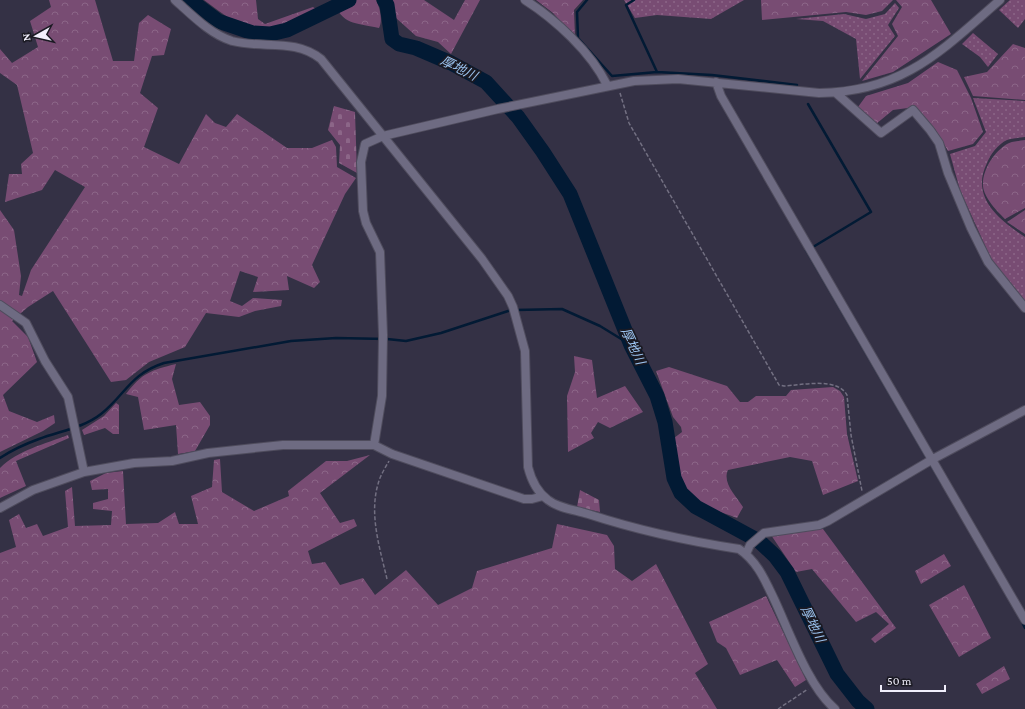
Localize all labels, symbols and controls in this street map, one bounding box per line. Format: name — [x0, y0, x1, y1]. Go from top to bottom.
north arrow — [16, 16, 56, 56]
text: N — [20, 32, 33, 42]
water label: 厚地川 — [438, 53, 482, 84]
water label: 厚地川 — [618, 325, 649, 369]
water label: 厚地川 — [798, 603, 829, 647]
scale bar — [881, 667, 945, 693]
text: 50 m — [887, 674, 912, 688]

